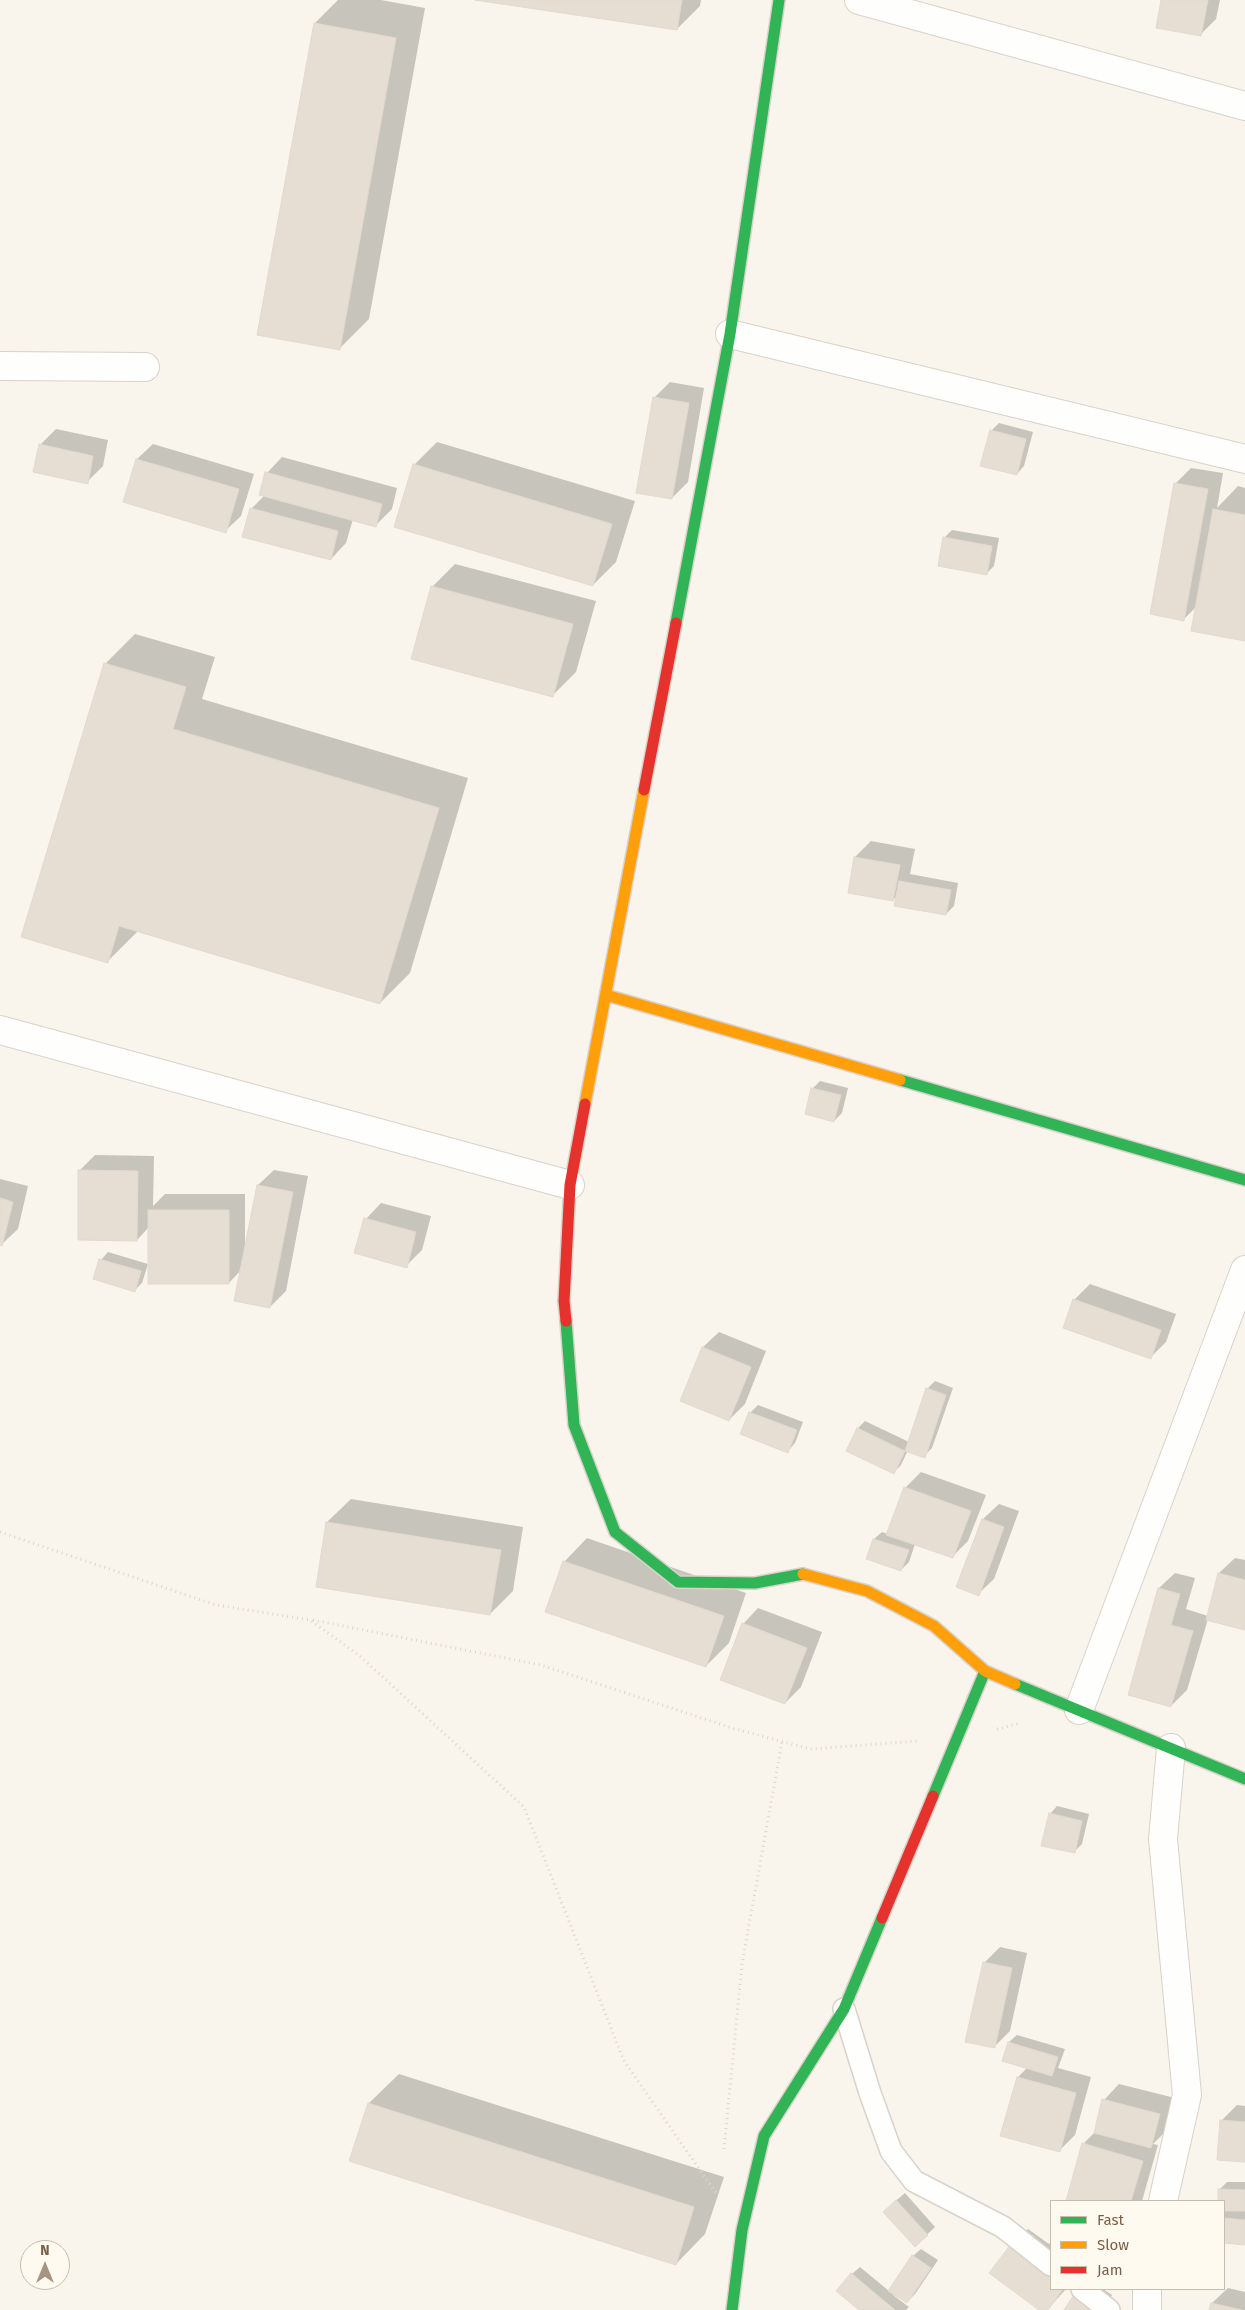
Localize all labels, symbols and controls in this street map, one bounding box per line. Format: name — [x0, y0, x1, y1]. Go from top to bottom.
legend — [1050, 2200, 1225, 2290]
text: Fast — [1097, 2211, 1124, 2229]
text: Slow — [1097, 2236, 1129, 2254]
north arrow — [20, 2240, 70, 2290]
text: N — [40, 2242, 50, 2259]
text: Jam — [1097, 2261, 1123, 2279]

